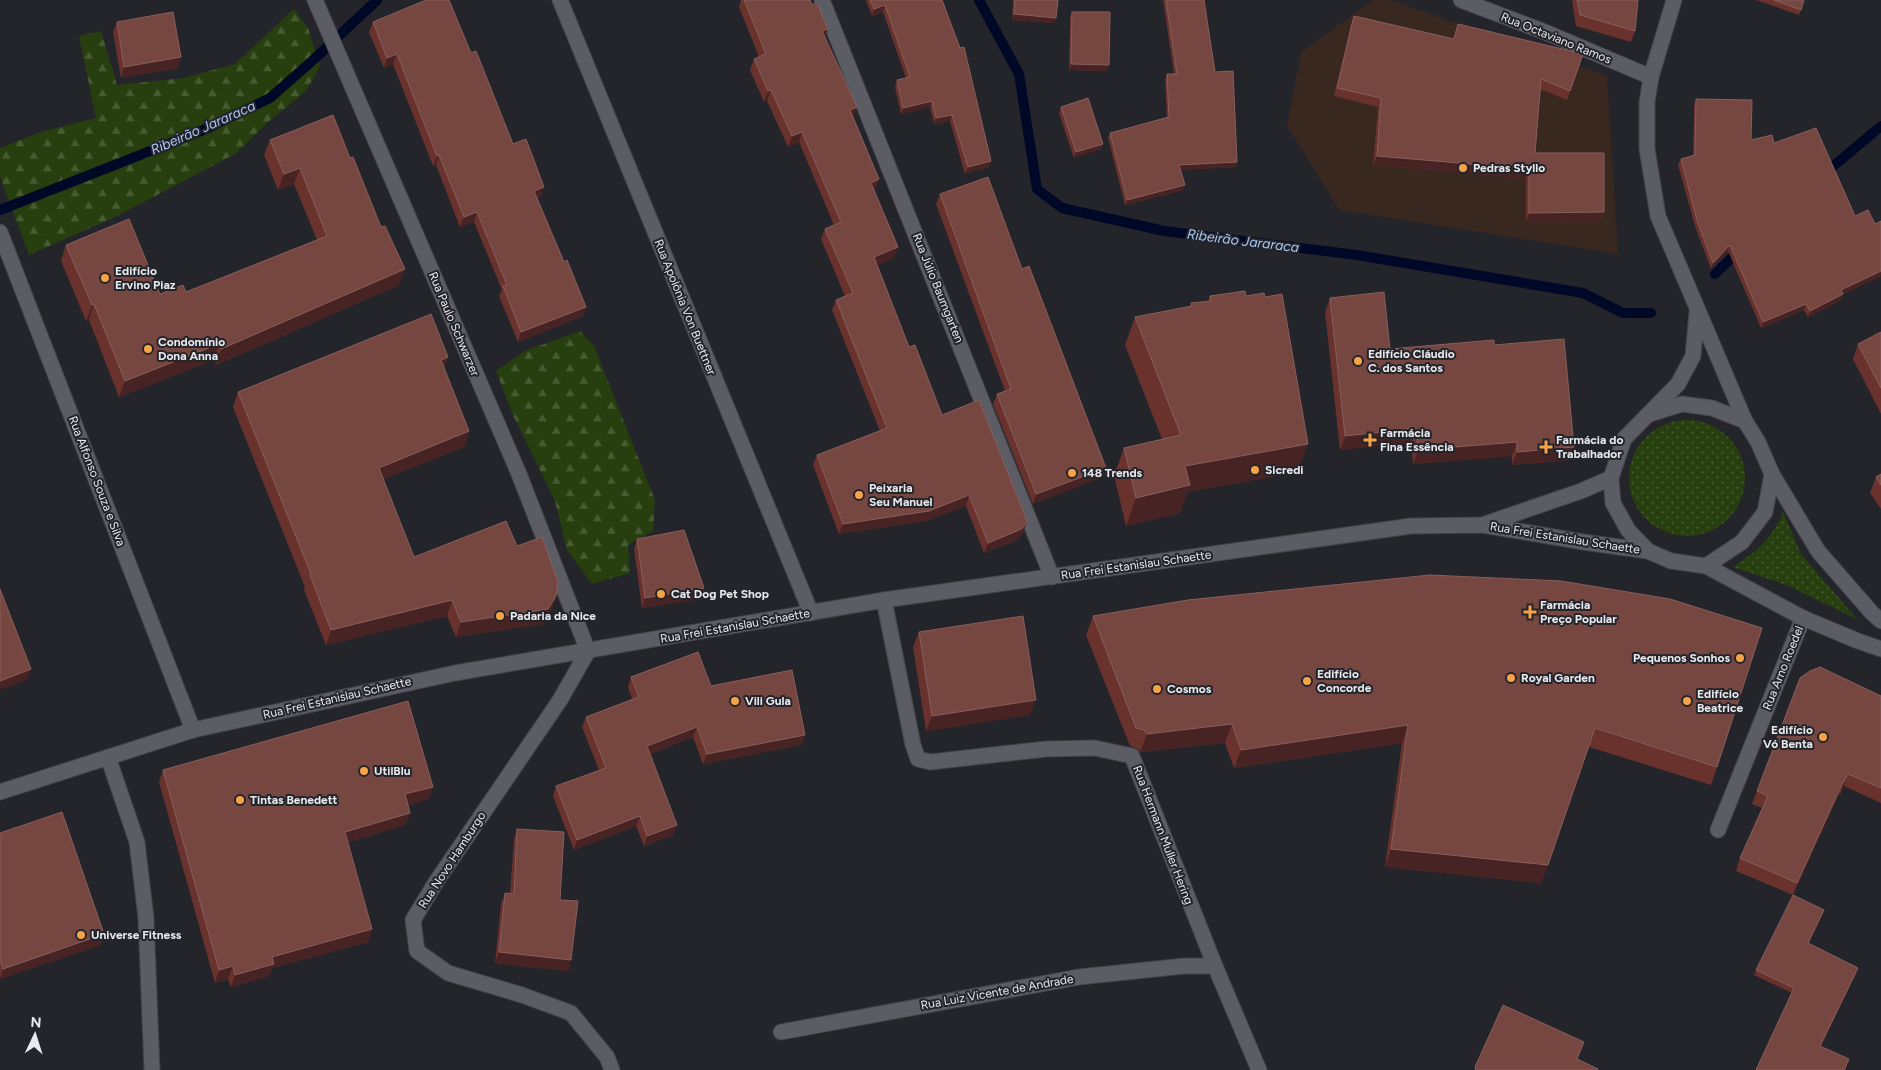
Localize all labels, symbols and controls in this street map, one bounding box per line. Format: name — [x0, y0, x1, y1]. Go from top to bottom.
street label: Rua Octaviano Ramos — [1499, 9, 1614, 67]
water label: Ribeirão Jararaca — [148, 97, 258, 159]
place label: Pedras Styllo — [1473, 161, 1545, 175]
marker: Pedras Styllo — [1457, 162, 1469, 174]
water label: Ribeirão Jararaca — [1186, 226, 1300, 256]
street label: Rua Júlio Baumgarten — [910, 231, 966, 345]
street label: Rua Apolônia Von Buettner — [651, 237, 719, 377]
place label: Edifício Ervino Piaz — [115, 264, 176, 292]
street label: Rua Paulo Schwarzer — [426, 270, 482, 378]
marker: Edifício Ervino Piaz — [99, 272, 111, 284]
place label: Condomínio Dona Anna — [158, 335, 225, 363]
marker: Condomínio Dona Anna — [142, 343, 154, 355]
place label: Edifício Cláudio C. dos Santos — [1368, 347, 1455, 375]
marker: Edifício Cláudio C. dos Santos — [1352, 355, 1364, 367]
street label: Rua Alfonso Souza e Silva — [66, 414, 128, 548]
place label: Farmácia Fina Essência — [1380, 426, 1454, 454]
place label: Farmácia do Trabalhador — [1556, 433, 1623, 461]
marker: Farmácia Fina Essência — [1364, 434, 1376, 446]
marker: Farmácia do Trabalhador — [1540, 441, 1552, 453]
place label: Sicredi — [1265, 463, 1303, 477]
marker: Sicredi — [1249, 464, 1261, 476]
place label: 148 Trends — [1082, 466, 1143, 480]
marker: 148 Trends — [1066, 467, 1078, 479]
place label: Peixaria Seu Manuel — [869, 481, 933, 509]
marker: Peixaria Seu Manuel — [853, 489, 865, 501]
street label: Rua Frei Estanislau Schaette — [1489, 519, 1641, 557]
street label: Rua Frei Estanislau Schaette — [1060, 547, 1213, 582]
place label: Cat Dog Pet Shop — [671, 587, 769, 601]
marker: Cat Dog Pet Shop — [655, 588, 667, 600]
place label: Farmácia Preço Popular — [1540, 598, 1617, 626]
street label: Rua Frei Estanislau Schaette — [659, 606, 811, 646]
marker: Farmácia Preço Popular — [1524, 606, 1536, 618]
place label: Padaria da Nice — [510, 609, 596, 623]
marker: Padaria da Nice — [494, 610, 506, 622]
street label: Rua Arno Roedel — [1760, 624, 1806, 712]
place label: Pequenos Sonhos — [1633, 651, 1730, 665]
marker: Pequenos Sonhos — [1734, 652, 1746, 664]
place label: Edifício Concorde — [1317, 667, 1372, 695]
place label: Royal Garden — [1521, 671, 1595, 685]
marker: Royal Garden — [1505, 672, 1517, 684]
street label: Rua Frei Estanislau Schaette — [262, 674, 413, 722]
marker: Edifício Concorde — [1301, 675, 1313, 687]
place label: Cosmos — [1167, 682, 1212, 696]
marker: Cosmos — [1151, 683, 1163, 695]
place label: Edifício Beatrice — [1697, 687, 1743, 715]
place label: Vili Gula — [745, 694, 791, 708]
marker: Vili Gula — [729, 695, 741, 707]
marker: Edifício Beatrice — [1681, 695, 1693, 707]
place label: Edifício Vó Benta — [1763, 723, 1813, 751]
marker: Edifício Vó Benta — [1817, 731, 1829, 743]
place label: UtilBlu — [374, 764, 411, 778]
street label: Rua Hermann Muller Hering — [1130, 764, 1196, 906]
marker: UtilBlu — [358, 765, 370, 777]
place label: Tintas Benedett — [250, 793, 338, 807]
marker: Tintas Benedett — [234, 794, 246, 806]
street label: Rua Novo Hamburgo — [415, 809, 489, 911]
place label: Universe Fitness — [91, 928, 182, 942]
marker: Universe Fitness — [75, 929, 87, 941]
street label: Rua Luiz Vicente de Andrade — [920, 972, 1075, 1012]
north arrow — [10, 1010, 60, 1060]
text: N — [30, 1014, 42, 1031]

